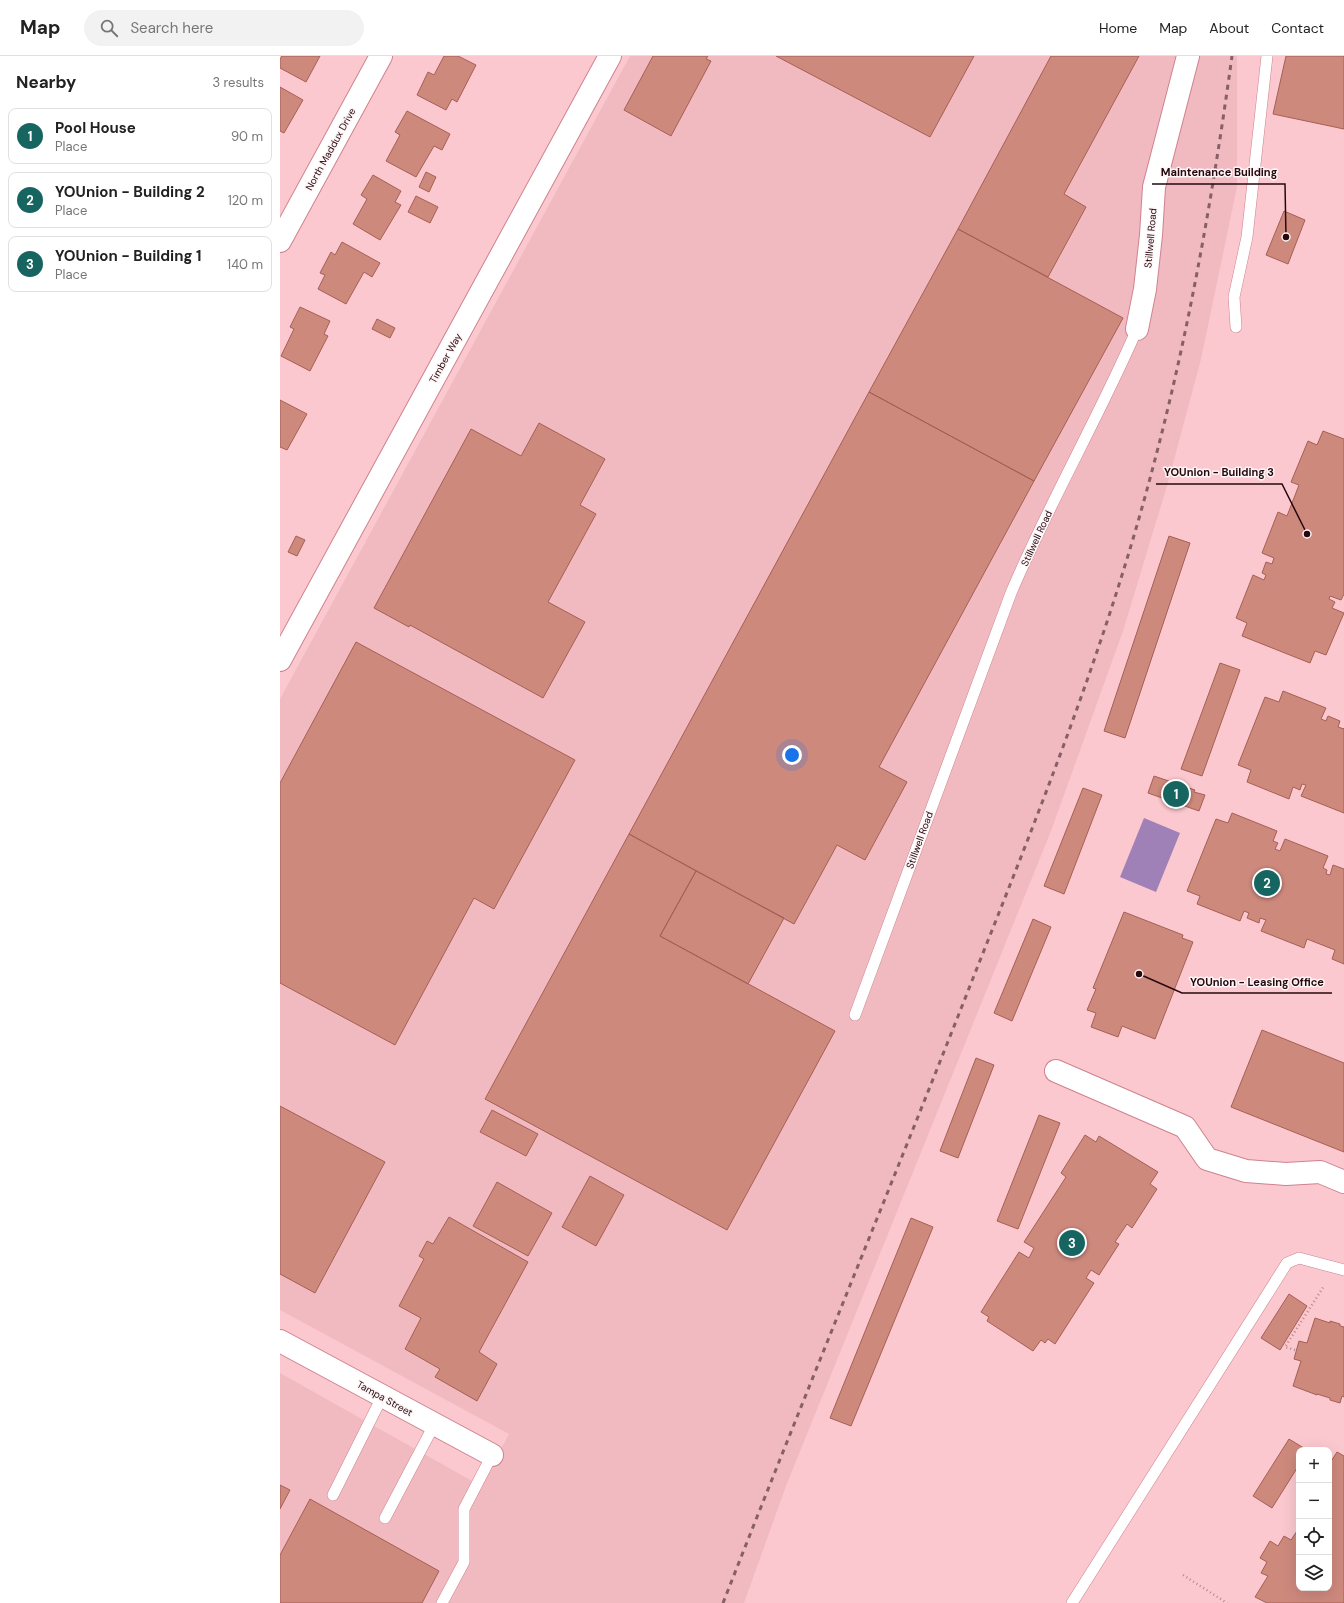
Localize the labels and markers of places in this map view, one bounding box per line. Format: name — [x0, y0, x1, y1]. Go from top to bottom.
callout: Maintenance Building — [1152, 161, 1285, 184]
callout: YOUnion - Building 3 — [1156, 461, 1282, 484]
pin: 1 — [1163, 779, 1189, 809]
pin: 2 — [1254, 868, 1280, 898]
callout: YOUnion - Leasing Office — [1182, 970, 1332, 993]
pin: 3 — [1059, 1228, 1085, 1258]

